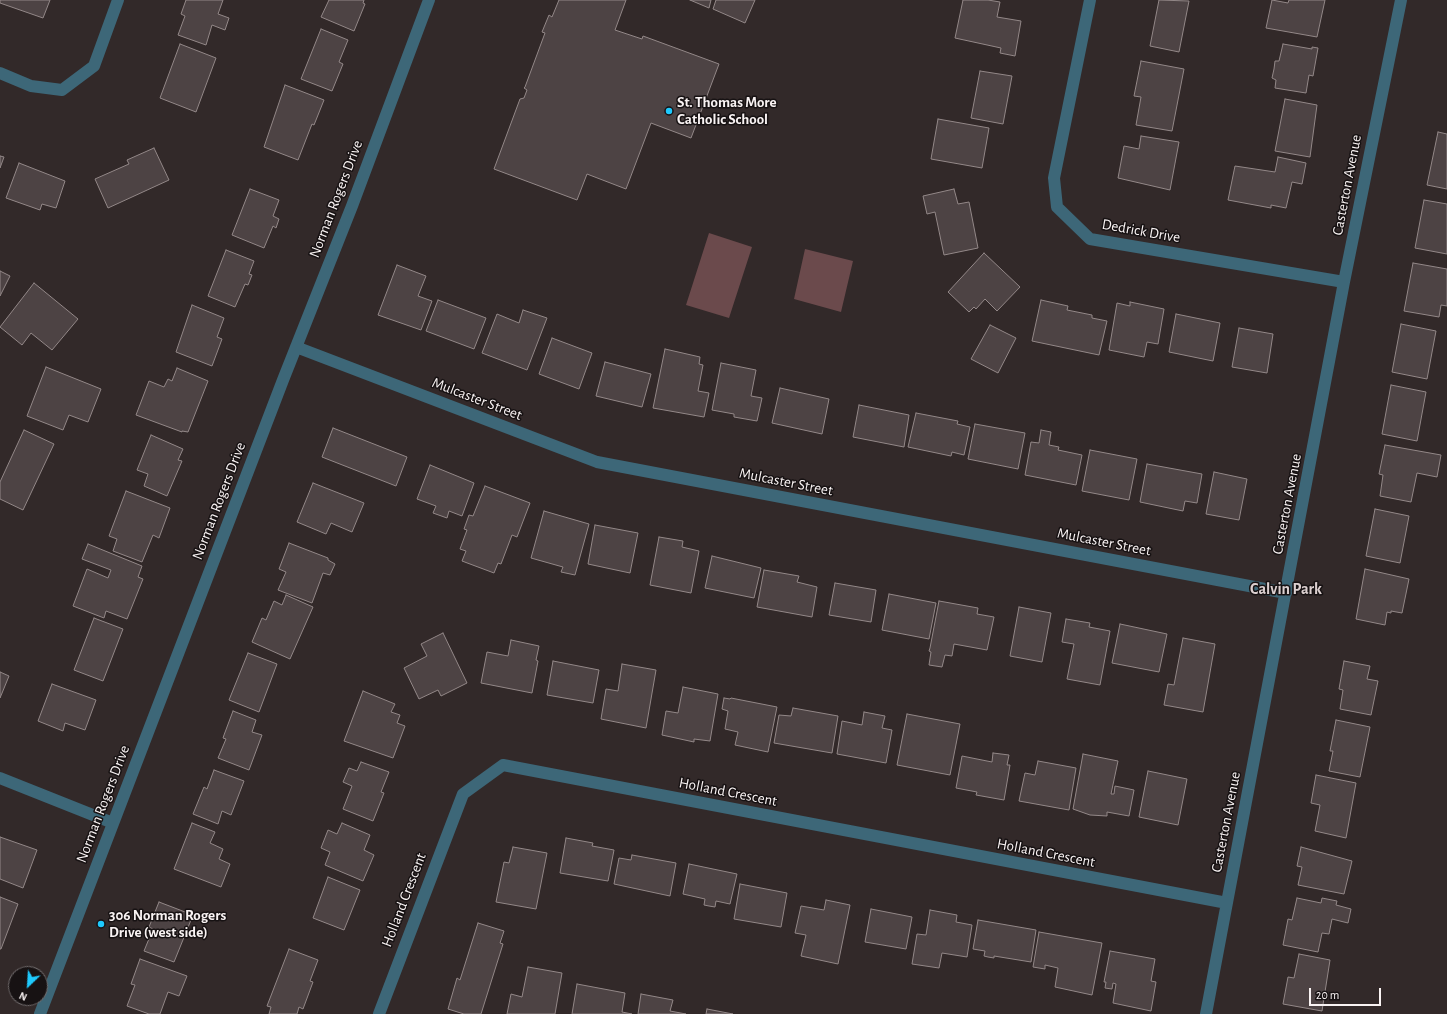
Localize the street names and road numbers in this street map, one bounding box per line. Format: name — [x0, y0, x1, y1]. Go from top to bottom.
street label: Casterton Avenue — [1328, 133, 1366, 237]
street label: Norman Rogers Drive — [305, 138, 367, 260]
street label: Dedrick Drive — [1100, 215, 1182, 247]
street label: Mulcaster Street — [429, 374, 525, 424]
street label: Norman Rogers Drive — [188, 440, 250, 562]
street label: Casterton Avenue — [1268, 452, 1306, 556]
street label: Mulcaster Street — [738, 464, 834, 500]
street label: Mulcaster Street — [1056, 524, 1152, 560]
street label: Norman Rogers Drive — [72, 743, 134, 865]
street label: Casterton Avenue — [1207, 770, 1245, 874]
street label: Holland Crescent — [677, 774, 779, 810]
street label: Holland Crescent — [995, 835, 1097, 871]
street label: Holland Crescent — [378, 850, 430, 950]

